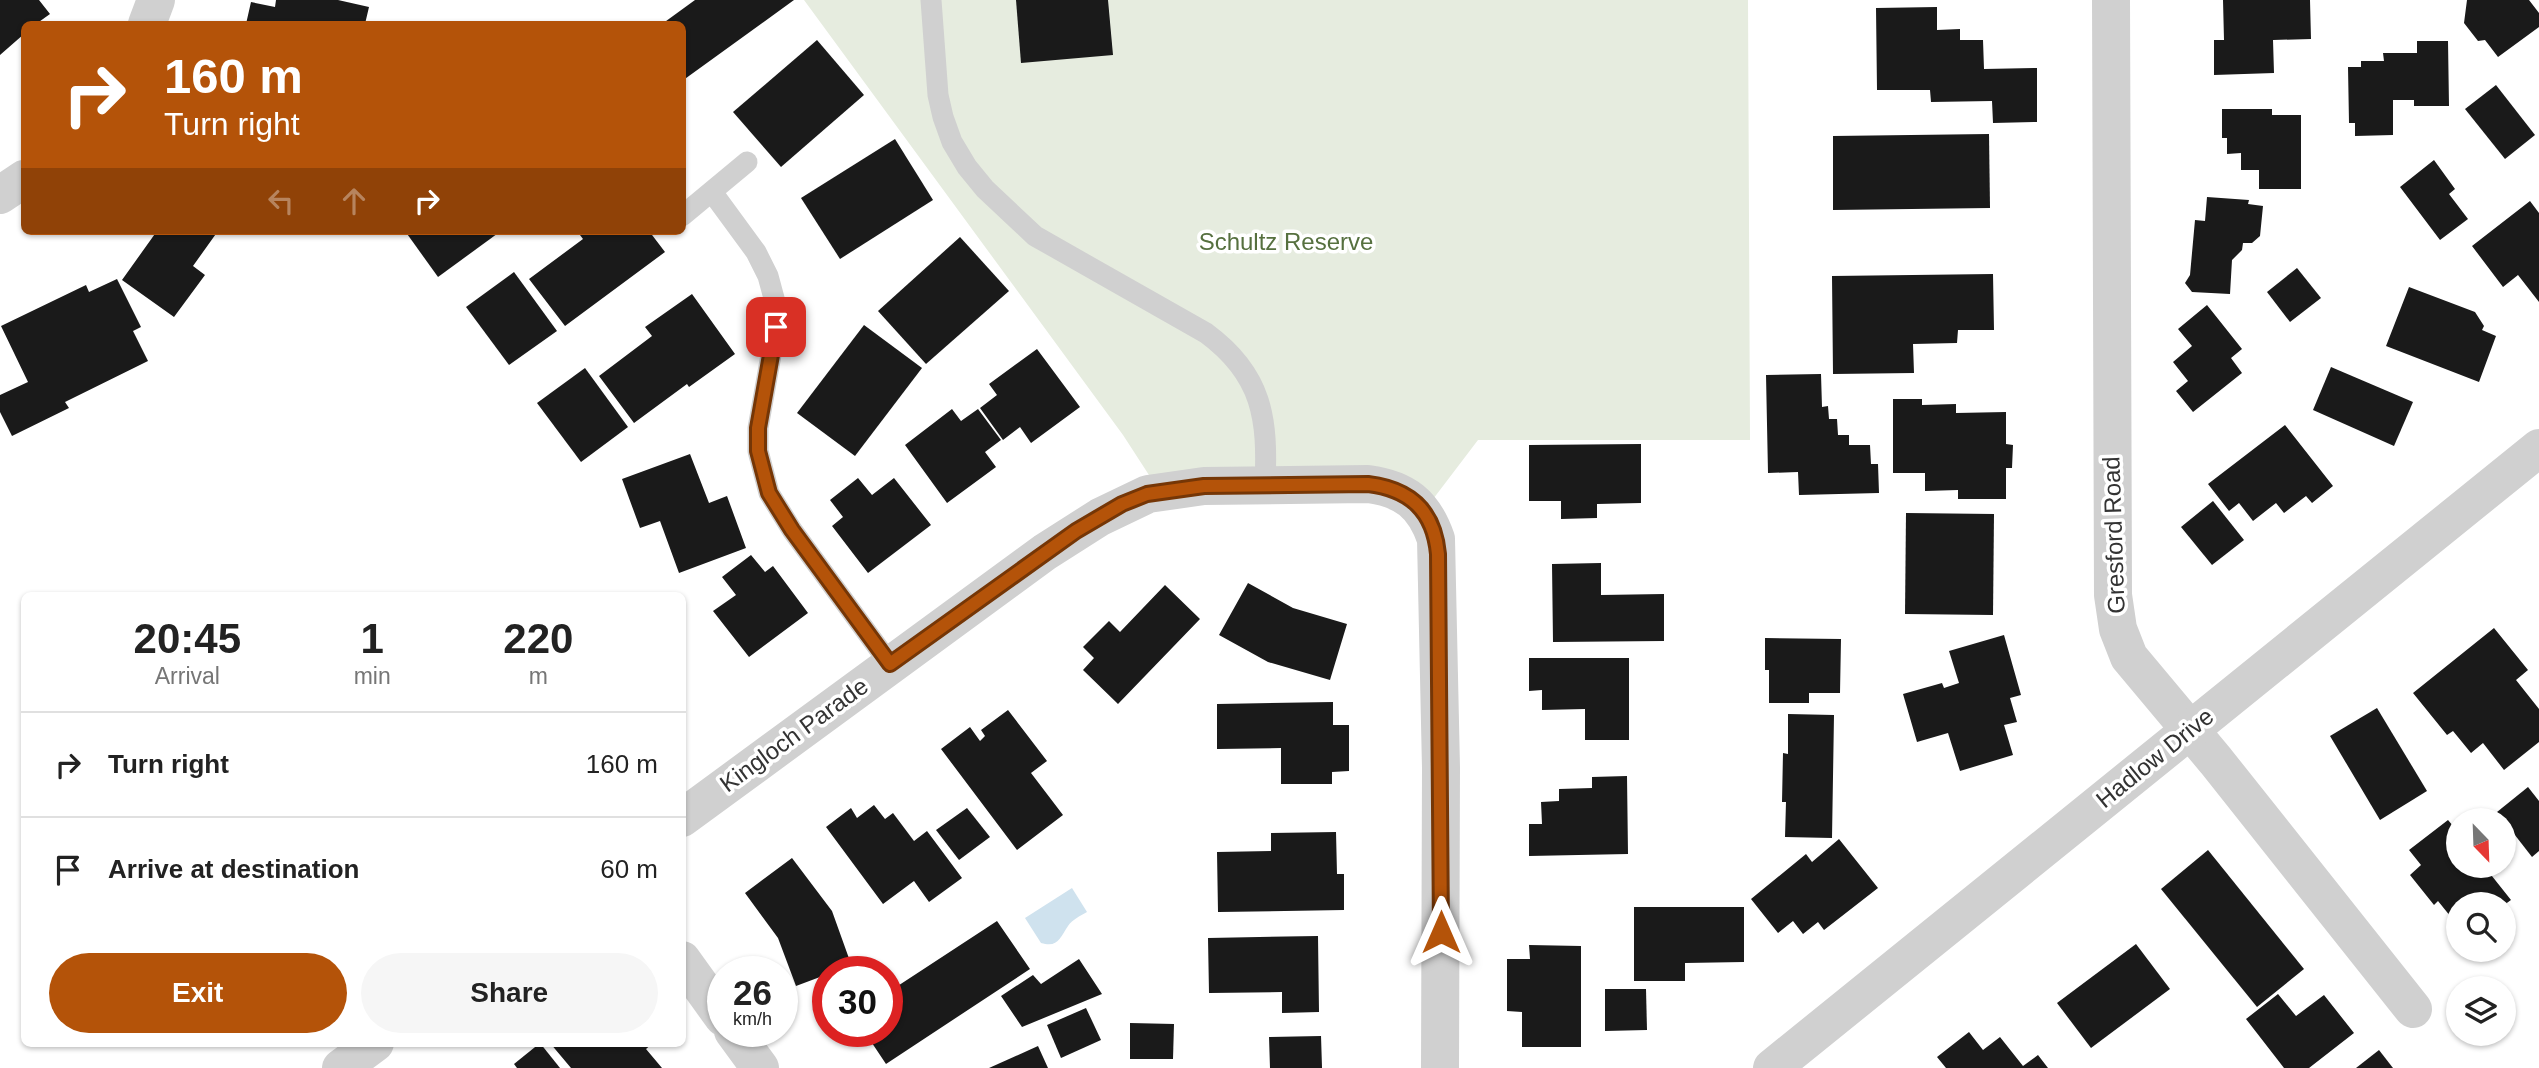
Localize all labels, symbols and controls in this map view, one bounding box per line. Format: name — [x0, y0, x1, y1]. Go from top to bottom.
icon: right — [49, 49, 140, 140]
text: 160 m — [164, 49, 303, 103]
text: Turn right — [164, 106, 300, 142]
icon: left — [262, 182, 300, 220]
icon: ahead — [335, 182, 373, 220]
icon: right — [408, 182, 446, 220]
park label: Schultz Reserve — [1199, 228, 1373, 255]
pin — [746, 297, 806, 357]
icon: arrive — [757, 308, 795, 346]
street label: Gresford Road — [2097, 456, 2130, 614]
text: 20:45 — [134, 615, 241, 662]
text: 1 — [360, 615, 384, 662]
text: 220 — [503, 615, 573, 662]
text: Arrival — [155, 663, 220, 689]
text: min — [354, 663, 391, 689]
text: m — [529, 663, 548, 689]
street label: Kingloch Parade — [715, 672, 873, 797]
street label: Hadlow Drive — [2091, 702, 2219, 813]
icon: right — [49, 746, 87, 784]
text: Turn right — [108, 749, 229, 779]
text: 160 m — [586, 749, 658, 779]
north arrow — [2446, 808, 2516, 878]
map controls — [2446, 808, 2516, 1046]
icon: arrive — [49, 851, 87, 889]
text: Arrive at destination — [108, 854, 359, 884]
text: 60 m — [600, 854, 658, 884]
button: search — [2446, 892, 2516, 962]
position arrow — [1404, 895, 1478, 969]
button: Exit — [49, 953, 347, 1033]
button: Share — [361, 953, 658, 1033]
speed limit sign: 30 — [812, 956, 903, 1047]
text: 26 — [733, 973, 772, 1012]
button: layers — [2446, 976, 2516, 1046]
text: km/h — [733, 1009, 772, 1029]

